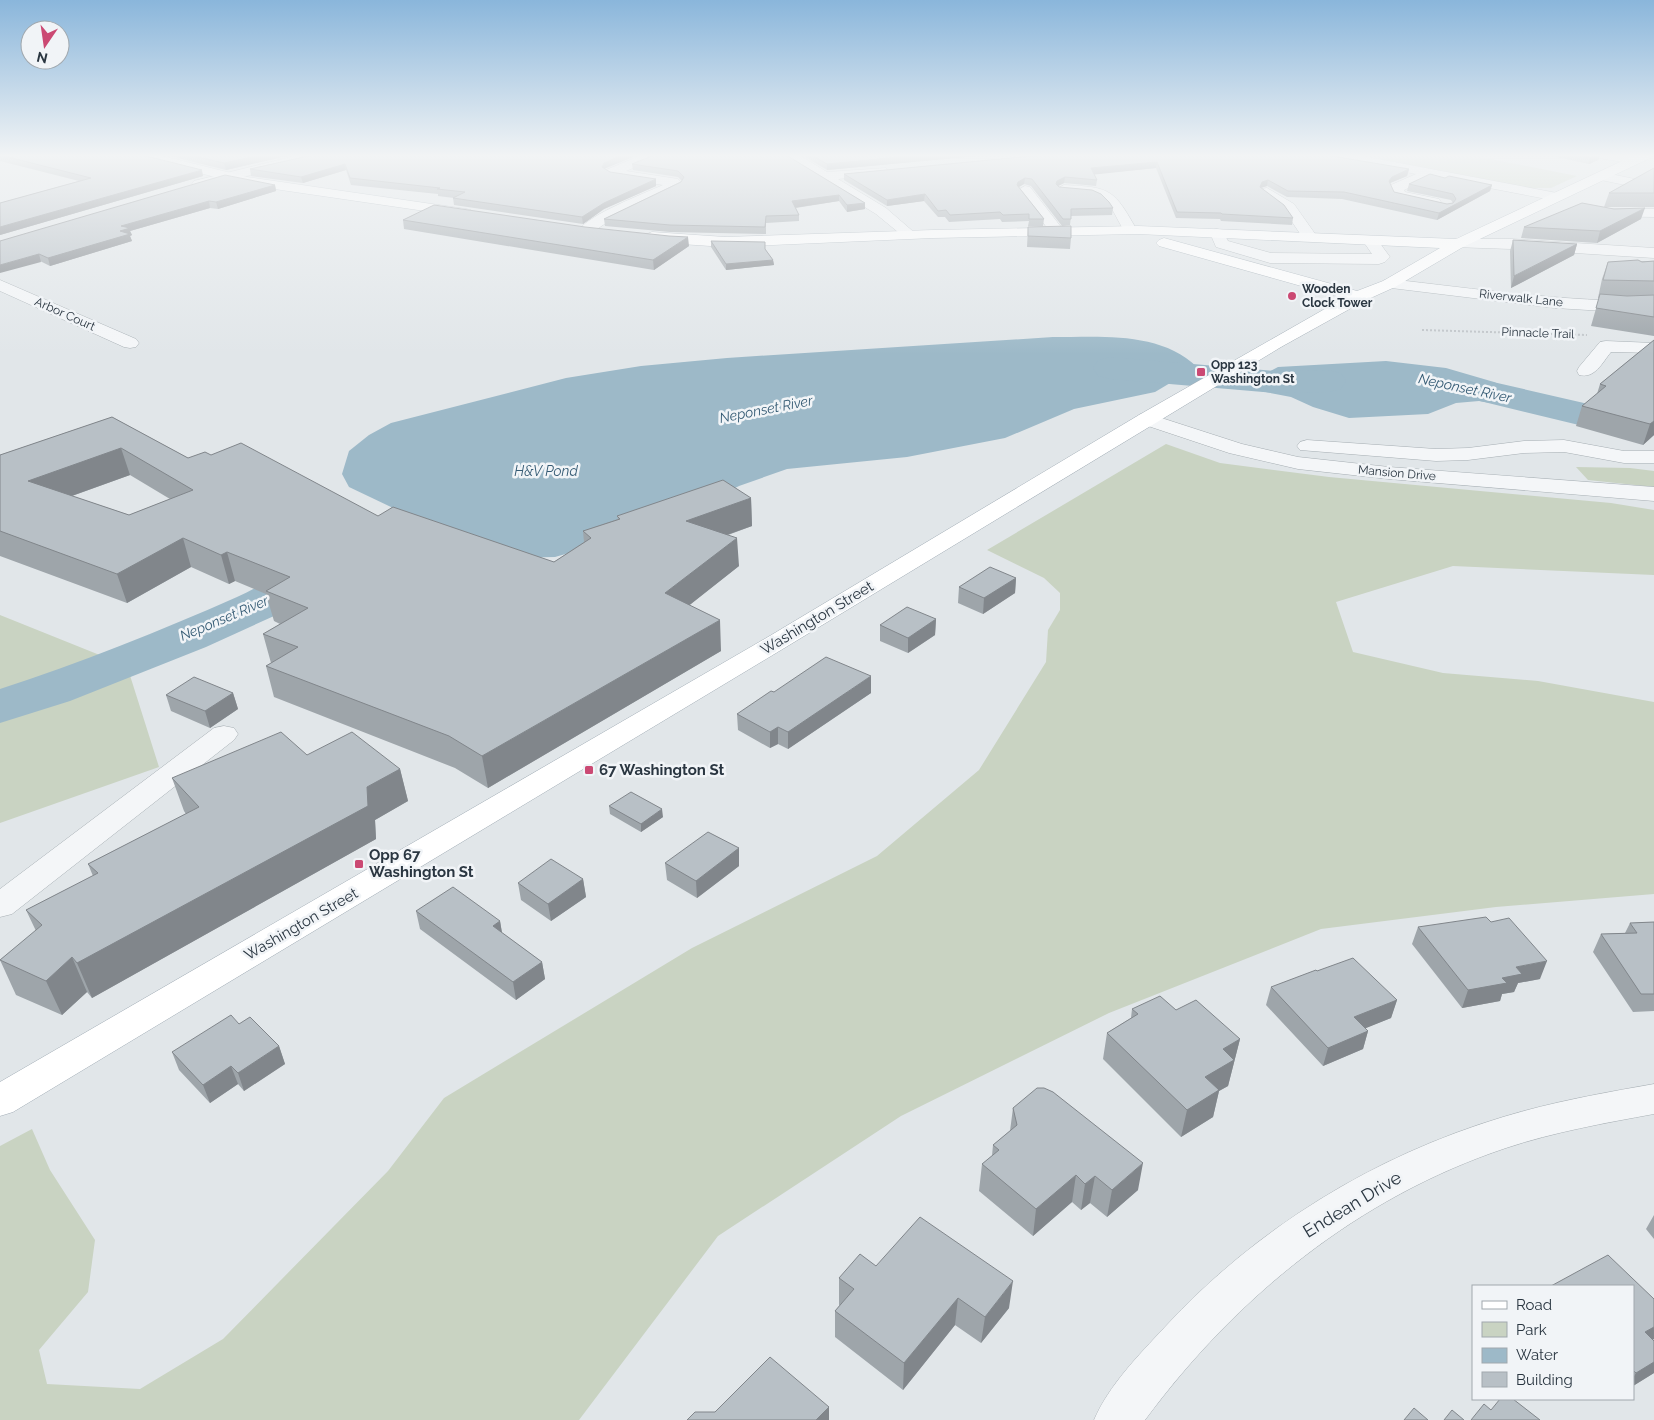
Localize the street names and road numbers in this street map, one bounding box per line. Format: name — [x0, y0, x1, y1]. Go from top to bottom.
street label: Riverwalk Lane — [1478, 287, 1564, 309]
street label: Arbor Court — [33, 294, 97, 334]
street label: Pinnacle Trail — [1501, 325, 1575, 341]
street label: Mansion Drive — [1357, 463, 1437, 483]
street label: Washington Street — [757, 577, 877, 659]
street label: Washington Street — [241, 884, 361, 964]
street label: Endean Drive — [1299, 1166, 1405, 1242]

